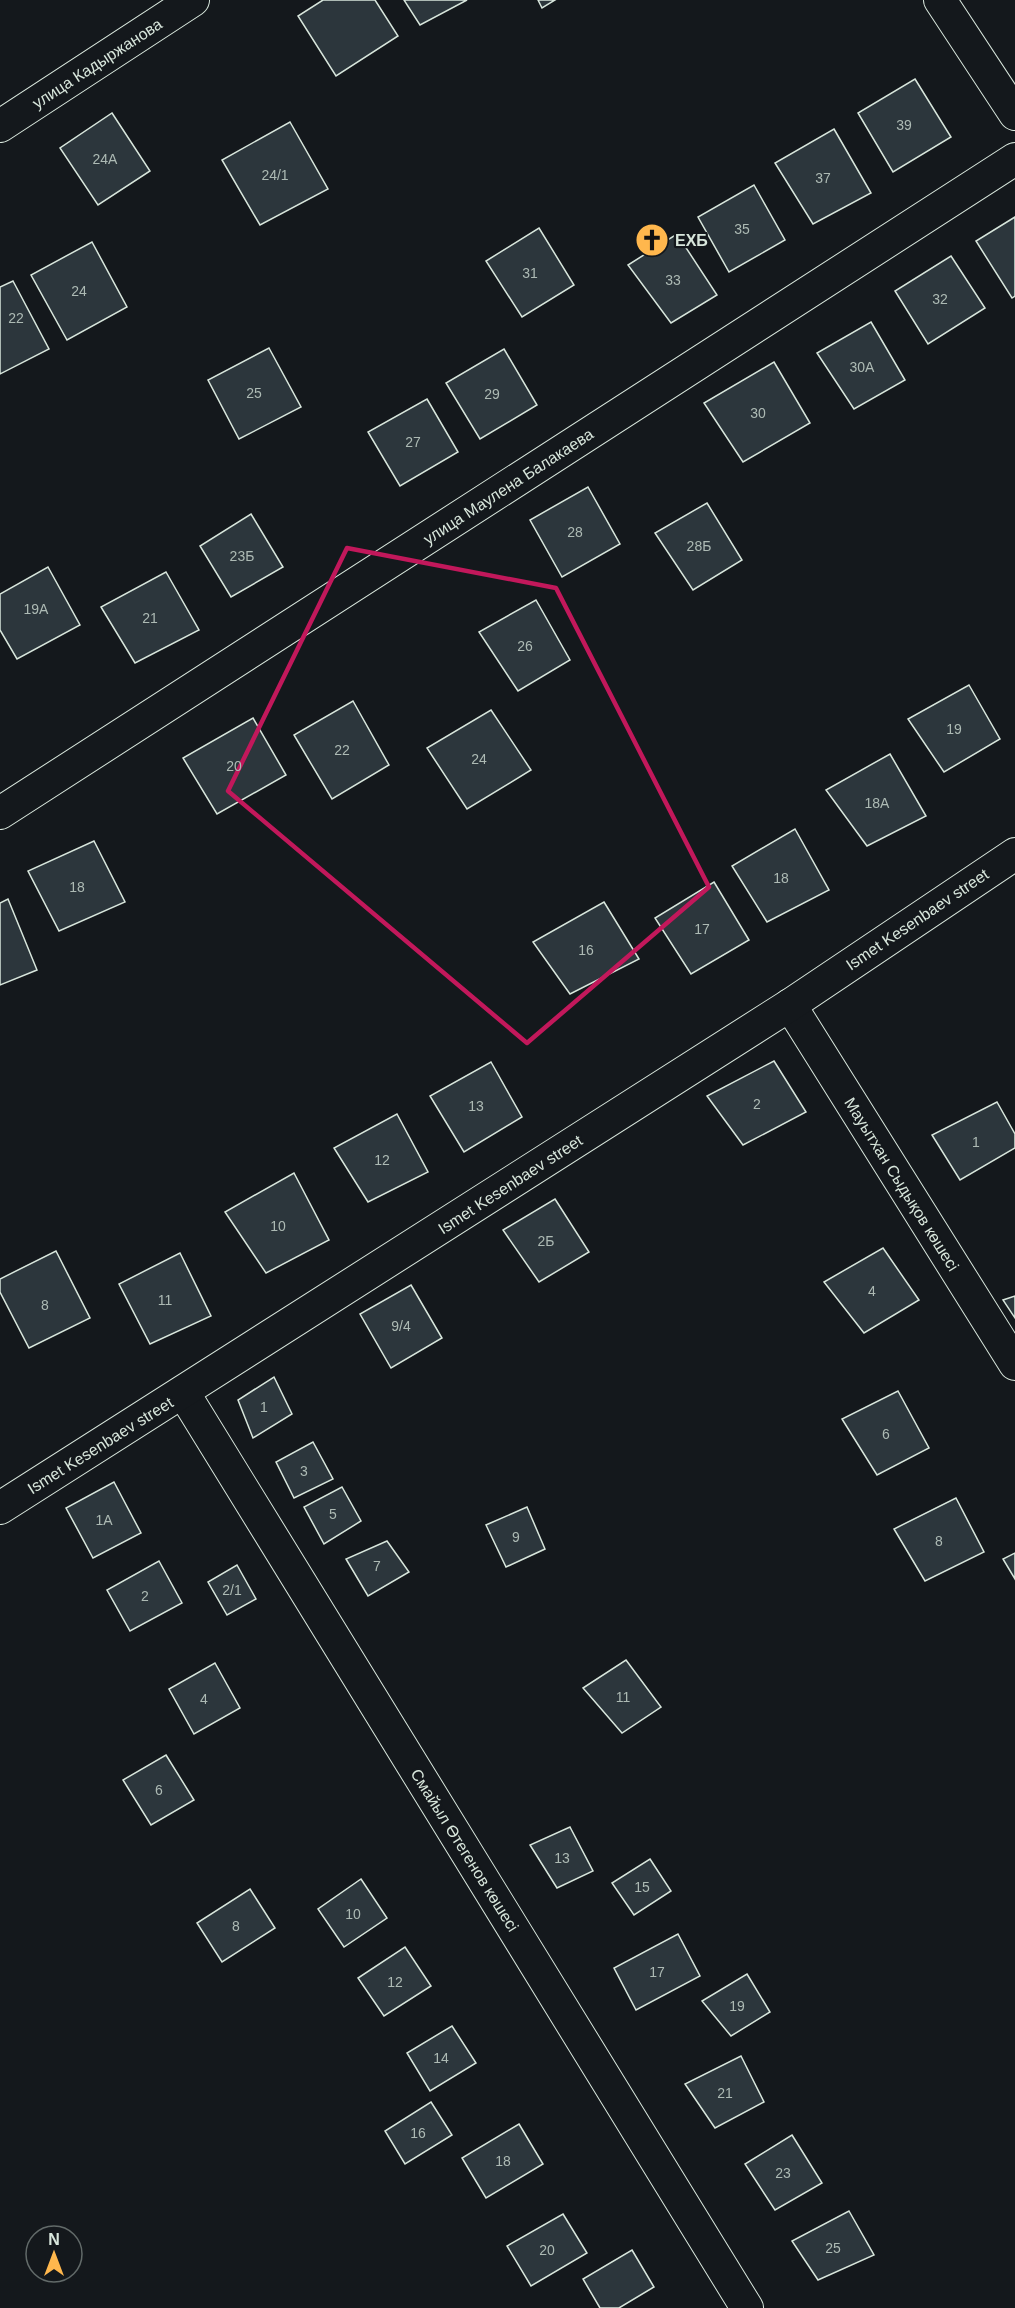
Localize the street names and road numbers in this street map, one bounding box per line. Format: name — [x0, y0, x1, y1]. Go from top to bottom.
street label: улица Кадыржанова — [29, 15, 165, 112]
street label: улица Маулена Балакаева — [420, 425, 596, 548]
street label: Ismet Kesenbaev street — [843, 865, 992, 973]
street label: Мауытхан Сыдықов көшесі — [841, 1095, 962, 1274]
street label: Ismet Kesenbaev street — [435, 1131, 586, 1237]
street label: Ismet Kesenbaev street — [24, 1393, 177, 1497]
street label: Смайыл Өтегенов көшесі — [407, 1766, 522, 1935]

